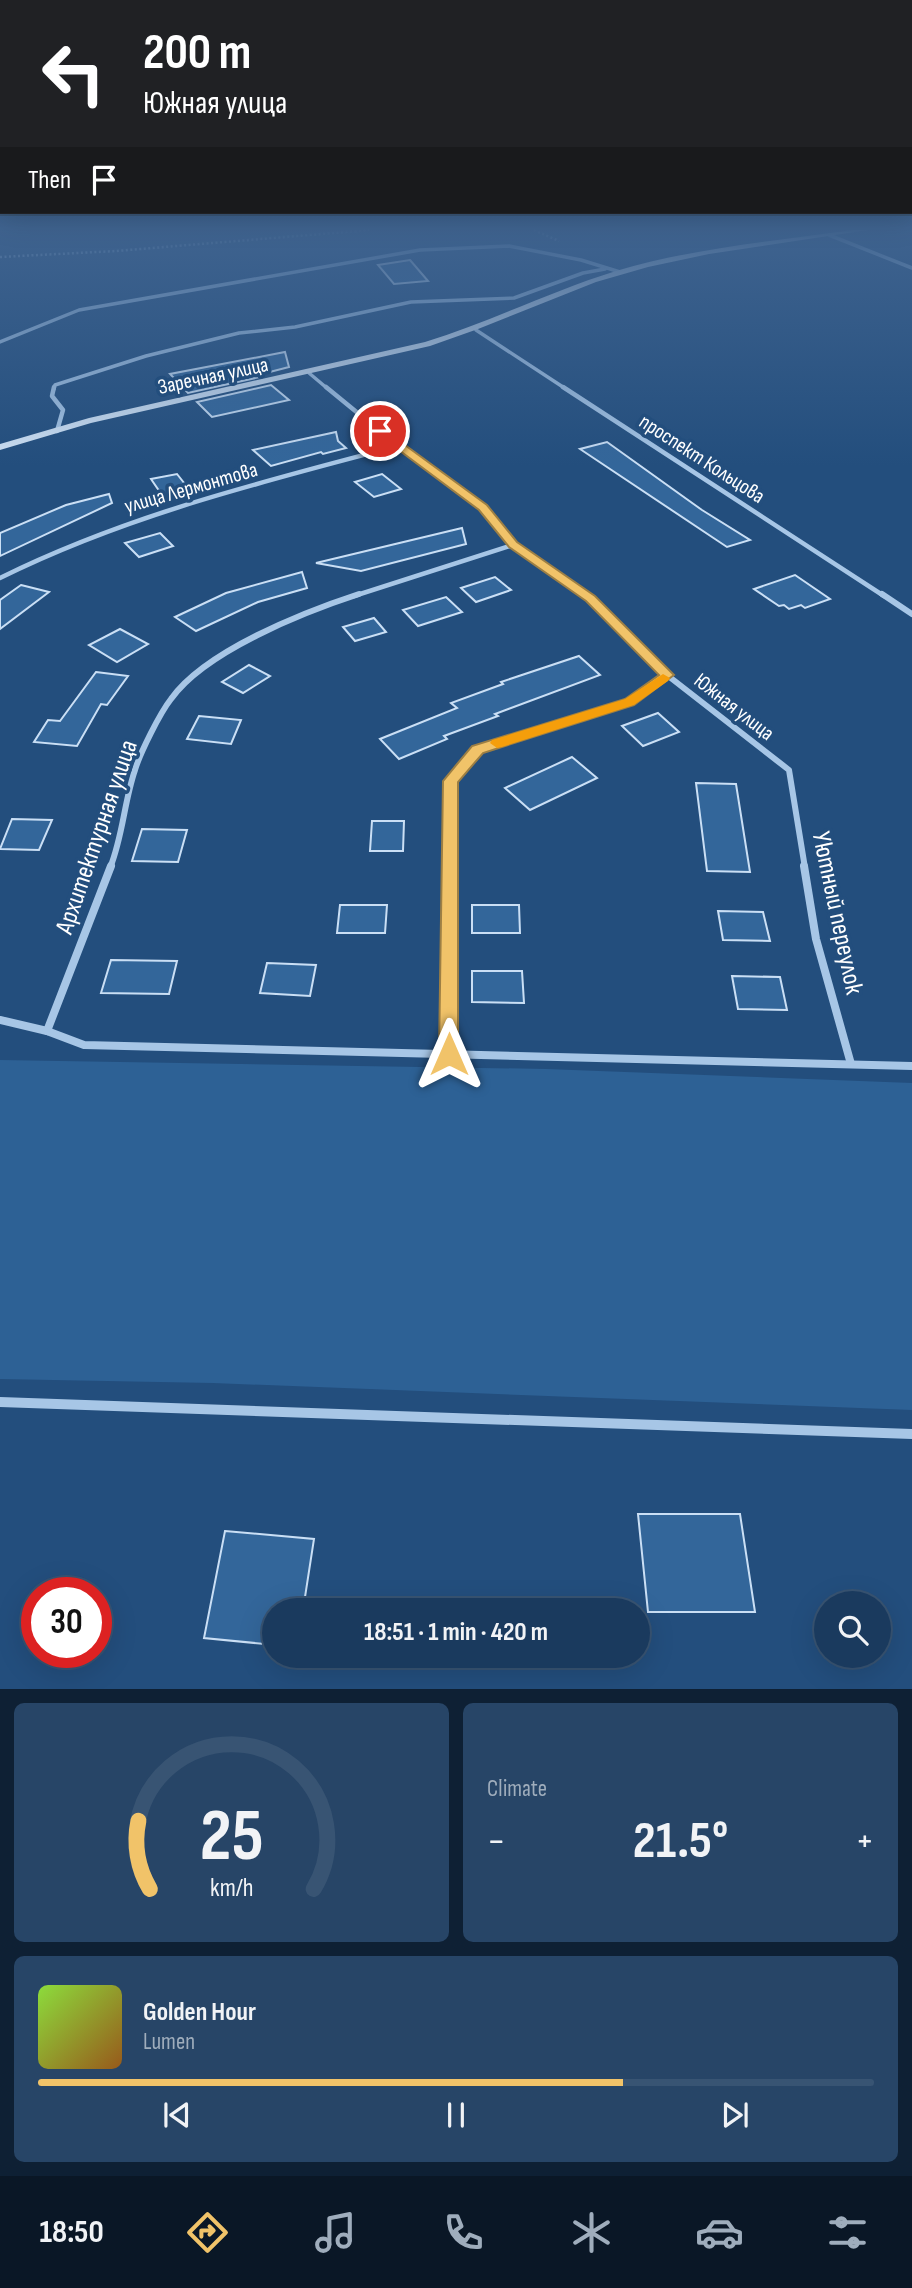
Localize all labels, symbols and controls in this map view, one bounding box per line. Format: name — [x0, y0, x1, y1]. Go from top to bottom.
text: 200 m — [143, 24, 251, 83]
icon: left — [28, 28, 119, 119]
text: Южная улица — [143, 84, 287, 123]
icon: arrive — [85, 161, 123, 199]
text: Then — [28, 165, 71, 196]
street label: Заречная улица — [155, 352, 271, 400]
pin — [350, 401, 410, 461]
street label: проспект Кольцова — [635, 409, 769, 509]
icon: arrive — [361, 412, 399, 450]
street label: улица Лермонтова — [122, 457, 260, 519]
street label: Южная улица — [689, 668, 779, 746]
street label: Архитектурная улица — [49, 736, 145, 939]
street label: Уютный переулок — [805, 829, 869, 997]
position arrow — [412, 1017, 486, 1091]
speed limit sign: 30 — [21, 1577, 112, 1668]
map controls — [814, 1591, 891, 1668]
button: search — [814, 1591, 891, 1668]
text: 18:51 · 1 min · 420 m — [364, 1617, 548, 1648]
text: Climate — [487, 1775, 547, 1803]
text: 25 — [200, 1793, 263, 1881]
text: 21.5° — [633, 1810, 728, 1873]
text: − — [487, 1819, 506, 1864]
text: + — [855, 1819, 874, 1864]
text: km/h — [210, 1872, 253, 1903]
text: Golden Hour — [143, 1997, 256, 2028]
text: Lumen — [143, 2028, 195, 2056]
icon: previous — [158, 2096, 196, 2134]
icon: pause — [437, 2096, 475, 2134]
icon: next — [716, 2096, 754, 2134]
icon: directions — [183, 2208, 232, 2257]
icon: music — [311, 2208, 360, 2257]
icon: phone — [439, 2208, 488, 2257]
icon: climate — [567, 2208, 616, 2257]
icon: car — [695, 2208, 744, 2257]
icon: filters — [823, 2208, 872, 2257]
text: 18:50 — [40, 2213, 104, 2252]

